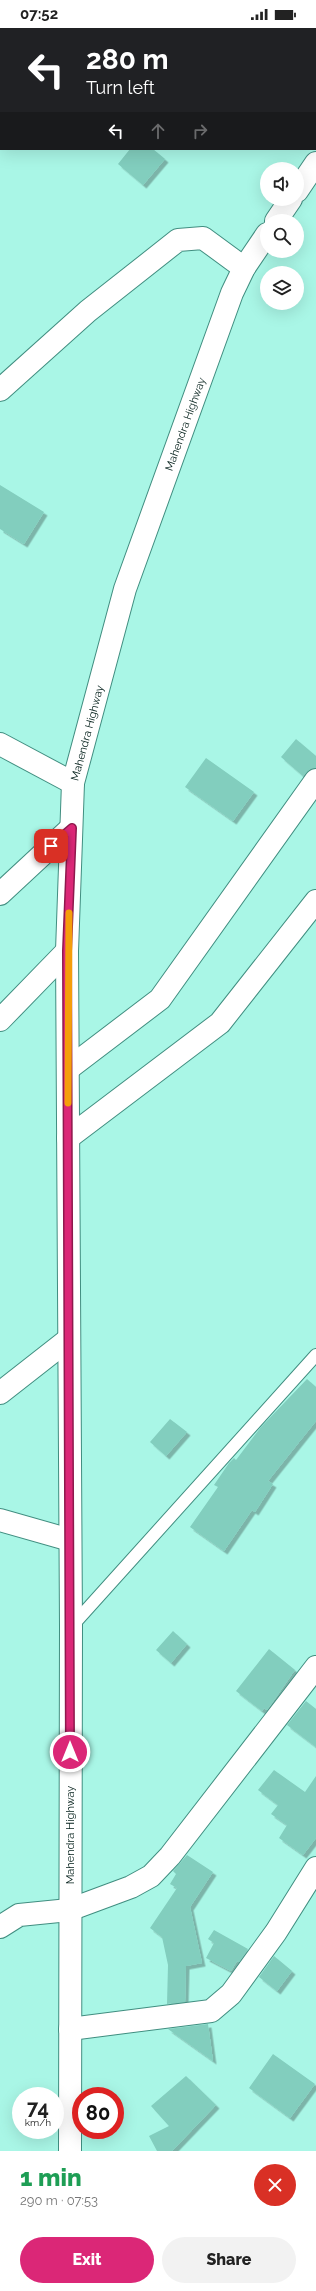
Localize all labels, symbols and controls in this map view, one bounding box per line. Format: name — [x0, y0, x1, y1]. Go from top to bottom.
text: 07:52 — [20, 5, 58, 23]
text: 280 m — [86, 43, 169, 76]
icon: left — [20, 44, 72, 96]
text: Turn left — [86, 77, 155, 98]
icon: left — [105, 120, 127, 142]
icon: ahead — [147, 120, 169, 142]
icon: right — [189, 120, 211, 142]
map controls — [260, 162, 304, 310]
button: sound — [260, 162, 304, 206]
button: search — [260, 214, 304, 258]
button: layers — [260, 266, 304, 310]
street label: Mahendra Highway — [163, 376, 208, 473]
street label: Mahendra Highway — [68, 684, 107, 782]
pin — [34, 829, 68, 863]
icon: arrive — [40, 835, 62, 857]
position arrow — [49, 1731, 91, 1773]
street label: Mahendra Highway — [64, 1786, 77, 1884]
speed limit sign: 80 — [72, 2087, 124, 2139]
text: 74 — [27, 2096, 49, 2120]
text: km/h — [25, 2117, 51, 2128]
text: 1 min — [20, 2163, 82, 2192]
button: close — [254, 2164, 296, 2206]
text: 290 m · 07:53 — [20, 2193, 98, 2208]
button: Exit — [20, 2237, 154, 2283]
button: Share — [162, 2237, 296, 2283]

